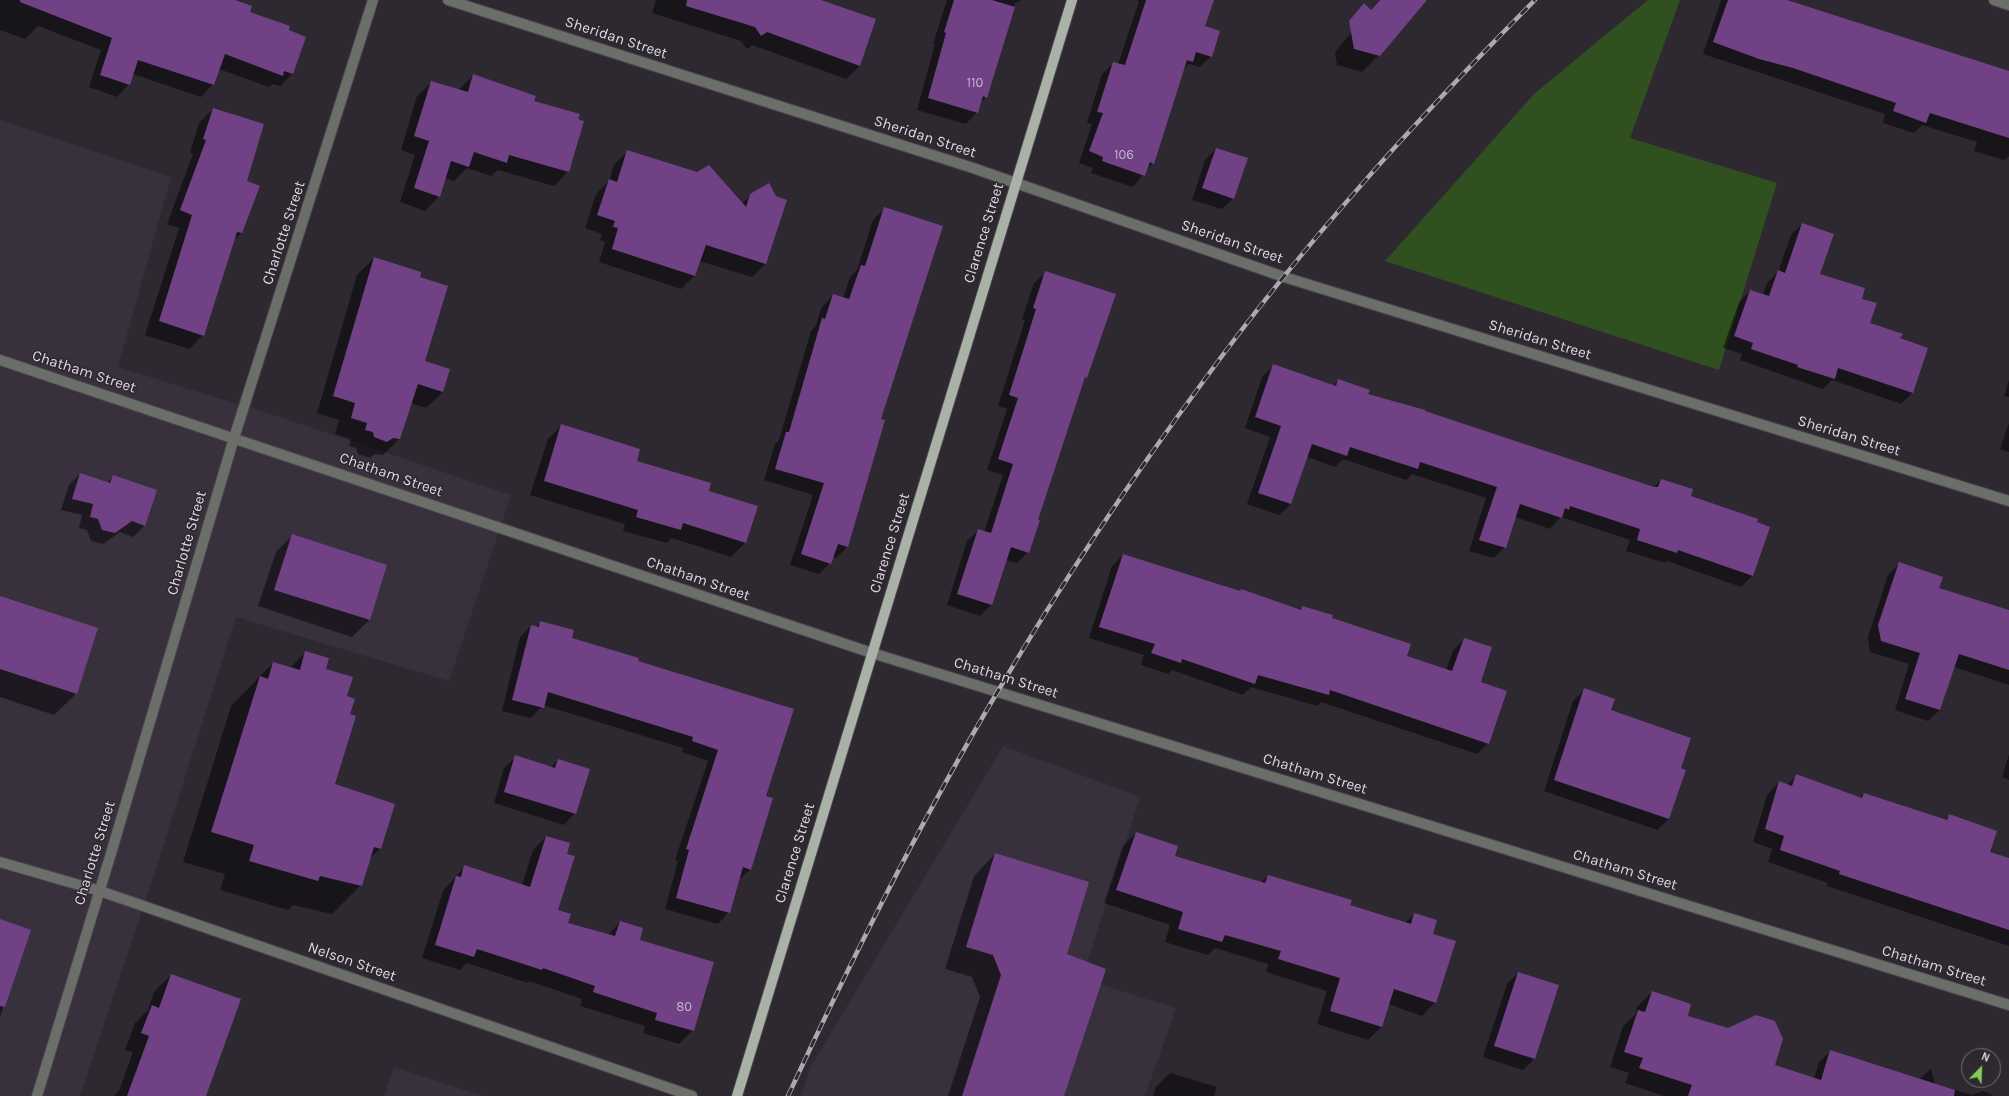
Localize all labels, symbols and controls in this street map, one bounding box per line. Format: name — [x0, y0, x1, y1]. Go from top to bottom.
street label: Sheridan Street — [563, 13, 669, 63]
house number: 110 — [967, 75, 983, 91]
street label: Sheridan Street — [872, 112, 978, 162]
house number: 106 — [1114, 147, 1134, 163]
street label: Charlotte Street — [259, 179, 309, 287]
street label: Clarence Street — [960, 181, 1008, 285]
street label: Sheridan Street — [1179, 216, 1285, 268]
street label: Sheridan Street — [1486, 316, 1594, 364]
street label: Chatham Street — [30, 347, 138, 397]
street label: Sheridan Street — [1795, 412, 1903, 460]
street label: Chatham Street — [337, 449, 445, 501]
street label: Charlotte Street — [163, 489, 211, 597]
street label: Clarence Street — [866, 491, 914, 595]
street label: Chatham Street — [644, 553, 752, 605]
street label: Chatham Street — [952, 654, 1060, 702]
street label: Chatham Street — [1261, 750, 1369, 798]
street label: Charlotte Street — [71, 799, 119, 907]
street label: Clarence Street — [771, 801, 819, 905]
street label: Chatham Street — [1571, 846, 1679, 894]
street label: Nelson Street — [306, 939, 398, 985]
street label: Chatham Street — [1880, 942, 1988, 990]
house number: 80 — [676, 999, 692, 1015]
north arrow — [1961, 1048, 2001, 1088]
text: N — [1979, 1050, 1992, 1065]

